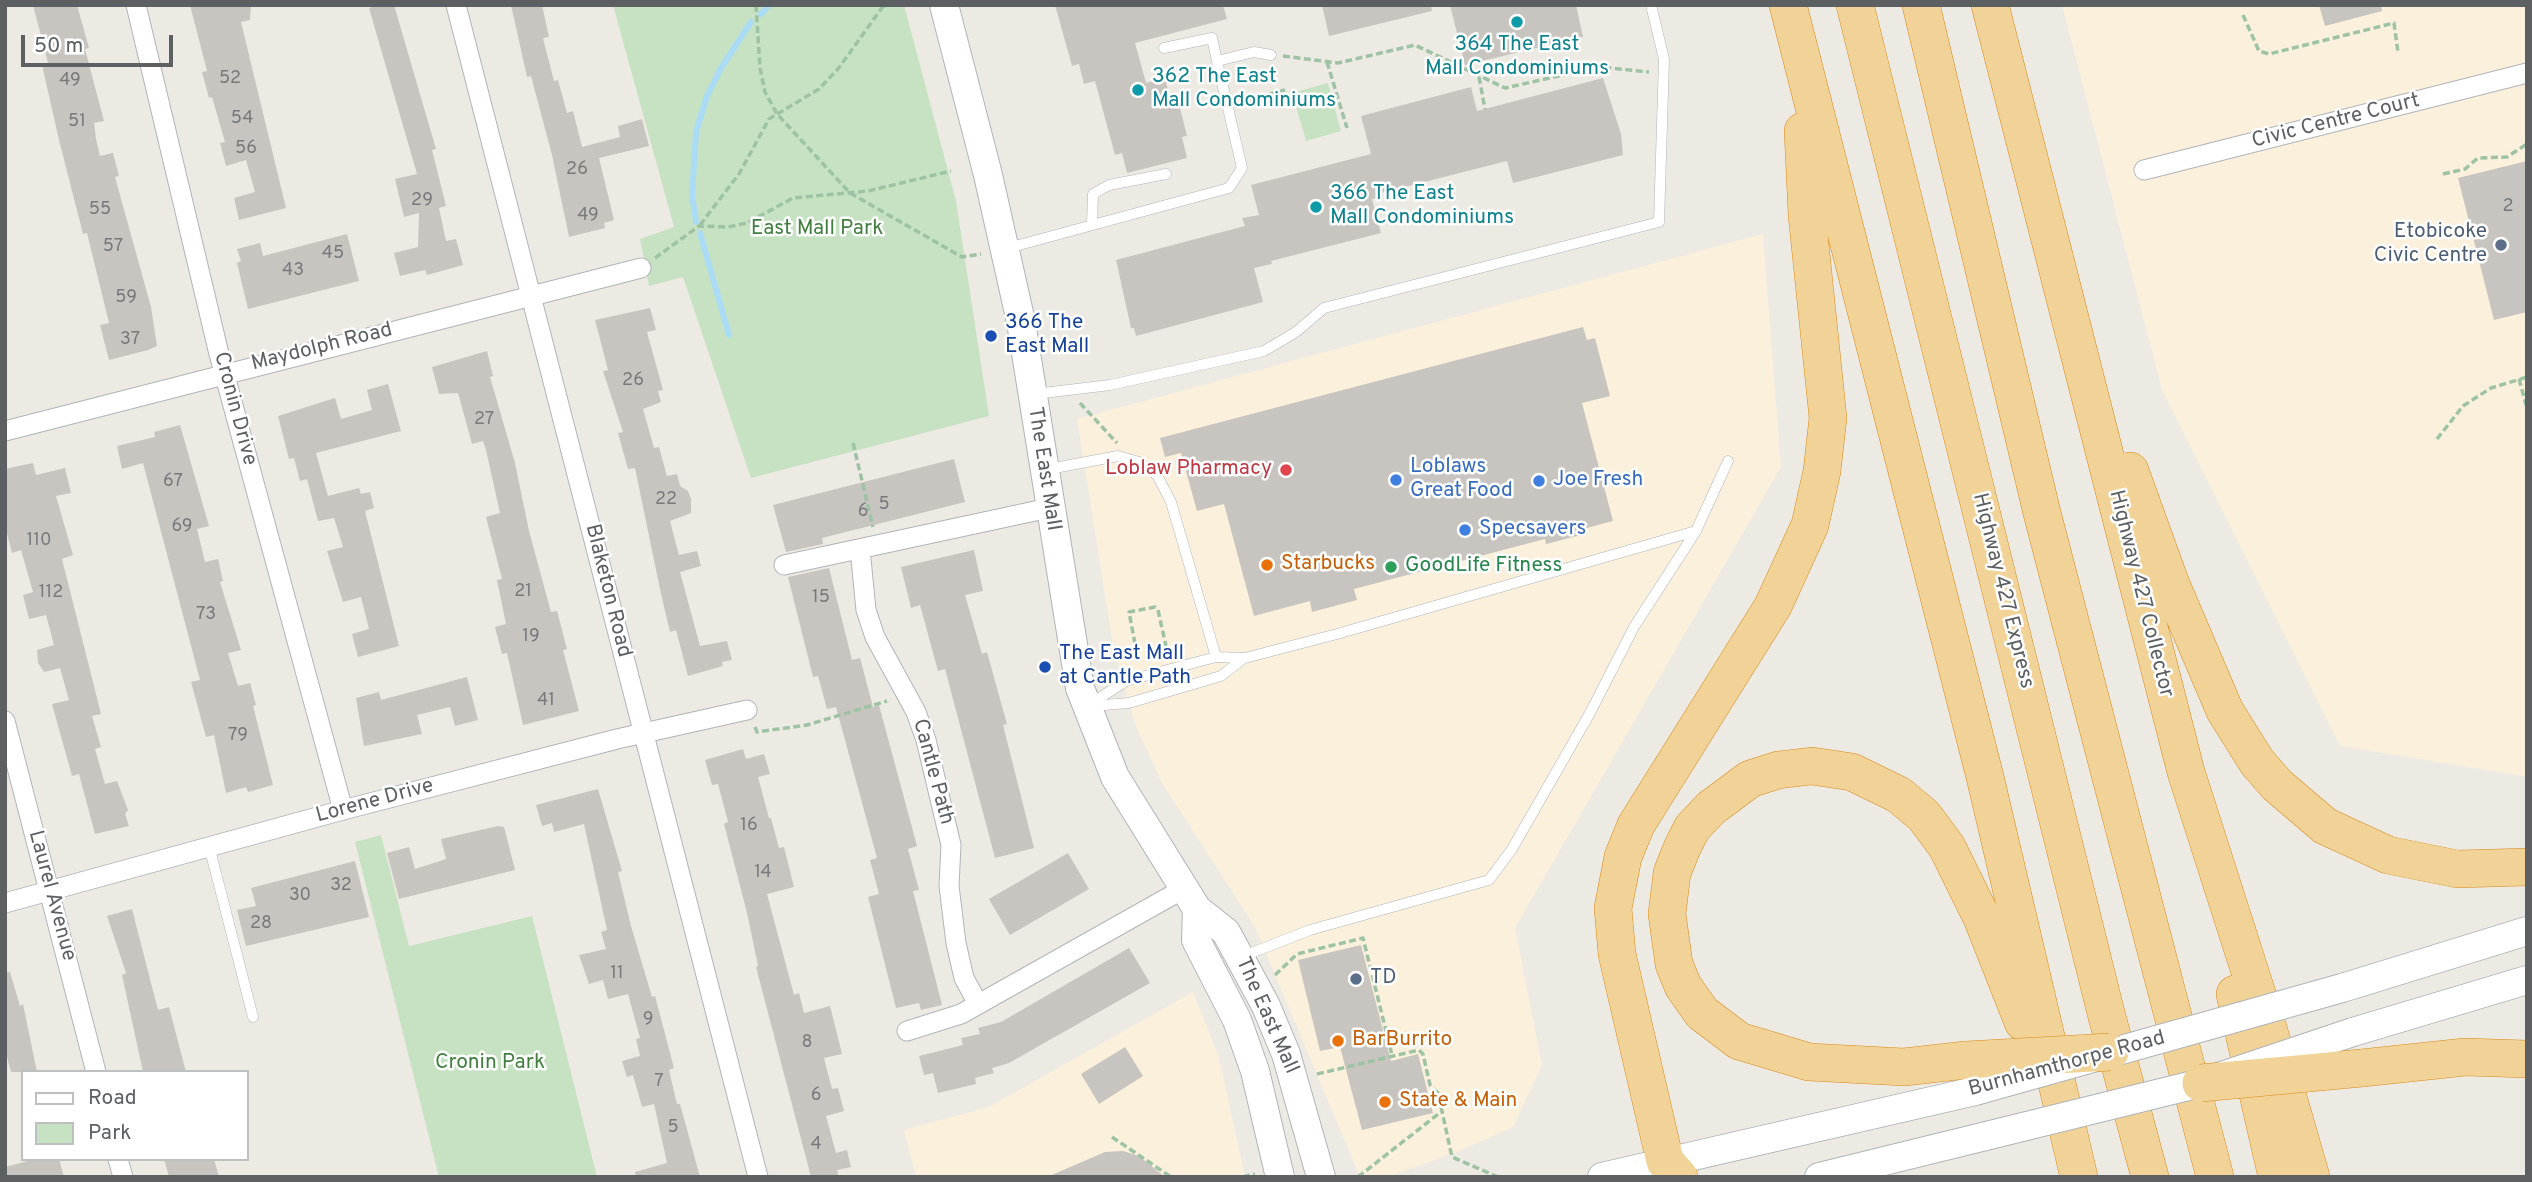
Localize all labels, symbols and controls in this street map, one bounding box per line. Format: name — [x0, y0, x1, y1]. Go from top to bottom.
marker: 364 The East Mall Condominiums — [1509, 14, 1525, 30]
scale bar — [24, 21, 177, 65]
text: 50 m — [34, 33, 83, 60]
place label: 364 The East Mall Condominiums — [1425, 33, 1609, 83]
place label: 362 The East Mall Condominiums — [1152, 65, 1336, 115]
house number: 52 — [219, 68, 241, 90]
house number: 49 — [59, 70, 81, 92]
marker: 362 The East Mall Condominiums — [1130, 82, 1146, 98]
street label: Civic Centre Court — [2250, 89, 2422, 155]
house number: 54 — [231, 108, 253, 130]
house number: 51 — [68, 111, 86, 133]
house number: 56 — [235, 138, 257, 160]
house number: 26 — [566, 159, 588, 181]
place label: 366 The East Mall Condominiums — [1330, 182, 1514, 232]
house number: 29 — [411, 190, 433, 212]
house number: 2 — [2502, 196, 2514, 218]
house number: 55 — [89, 199, 111, 221]
marker: 366 The East Mall Condominiums — [1308, 199, 1324, 215]
house number: 49 — [577, 205, 599, 227]
park label: East Mall Park — [751, 217, 883, 243]
place label: Etobicoke Civic Centre — [2374, 220, 2487, 270]
house number: 57 — [103, 236, 123, 258]
marker: Etobicoke Civic Centre — [2493, 237, 2509, 253]
house number: 45 — [322, 243, 344, 265]
house number: 43 — [282, 260, 304, 282]
house number: 59 — [115, 287, 137, 309]
place label: 366 The East Mall — [1005, 311, 1089, 361]
street label: Maydolph Road — [249, 318, 395, 378]
marker: 366 The East Mall — [983, 328, 999, 344]
house number: 37 — [120, 329, 140, 351]
street label: Cronin Drive — [207, 349, 261, 469]
house number: 26 — [622, 370, 644, 392]
street label: The East Mall — [1021, 405, 1065, 533]
house number: 27 — [474, 409, 494, 431]
place label: Loblaws Great Food — [1410, 455, 1513, 505]
place label: Loblaw Pharmacy — [1105, 457, 1272, 483]
marker: Loblaw Pharmacy — [1278, 462, 1294, 478]
place label: Joe Fresh — [1553, 468, 1643, 494]
house number: 67 — [163, 471, 183, 493]
marker: Loblaws Great Food — [1388, 472, 1404, 488]
marker: Joe Fresh — [1531, 473, 1547, 489]
street label: Highway 427 Collector — [2102, 488, 2178, 700]
house number: 22 — [655, 489, 677, 511]
street label: Highway 427 Express — [1966, 491, 2038, 691]
house number: 5 — [878, 494, 890, 516]
house number: 6 — [858, 501, 868, 523]
house number: 69 — [172, 516, 192, 538]
place label: Specsavers — [1479, 517, 1586, 543]
street label: Blaketon Road — [578, 522, 636, 660]
marker: Specsavers — [1457, 522, 1473, 538]
house number: 110 — [27, 530, 51, 552]
place label: Starbucks — [1281, 552, 1375, 578]
place label: GoodLife Fitness — [1405, 554, 1562, 580]
marker: Starbucks — [1259, 557, 1275, 573]
marker: GoodLife Fitness — [1383, 559, 1399, 575]
house number: 21 — [514, 581, 532, 603]
house number: 112 — [39, 582, 63, 604]
house number: 15 — [812, 587, 830, 609]
house number: 73 — [196, 604, 216, 626]
house number: 19 — [522, 626, 540, 648]
place label: The East Mall at Cantle Path — [1059, 642, 1191, 692]
marker: The East Mall at Cantle Path — [1037, 659, 1053, 675]
house number: 41 — [537, 690, 555, 712]
street label: Cantle Path — [906, 716, 958, 828]
house number: 79 — [228, 725, 248, 747]
street label: Lorene Drive — [313, 774, 437, 830]
house number: 16 — [740, 815, 758, 837]
street label: Laurel Avenue — [21, 828, 81, 964]
house number: 14 — [754, 862, 772, 884]
house number: 32 — [330, 875, 352, 897]
house number: 30 — [289, 885, 311, 907]
house number: 28 — [250, 913, 272, 935]
street label: The East Mall — [1229, 954, 1303, 1078]
house number: 11 — [610, 963, 624, 985]
place label: TD — [1370, 966, 1396, 992]
marker: TD — [1348, 971, 1364, 987]
house number: 9 — [643, 1009, 653, 1031]
street label: Burnhamthorpe Road — [1966, 1027, 2168, 1103]
place label: BarBurrito — [1352, 1028, 1452, 1054]
house number: 8 — [802, 1032, 812, 1054]
marker: BarBurrito — [1330, 1033, 1346, 1049]
park label: Cronin Park — [435, 1051, 545, 1077]
legend — [21, 1070, 248, 1161]
house number: 7 — [654, 1071, 664, 1093]
text: Road — [88, 1085, 137, 1112]
house number: 6 — [811, 1085, 821, 1107]
place label: State & Main — [1399, 1089, 1517, 1115]
marker: State & Main — [1377, 1094, 1393, 1110]
house number: 5 — [667, 1117, 679, 1139]
text: Park — [88, 1120, 131, 1147]
house number: 4 — [810, 1134, 822, 1156]

